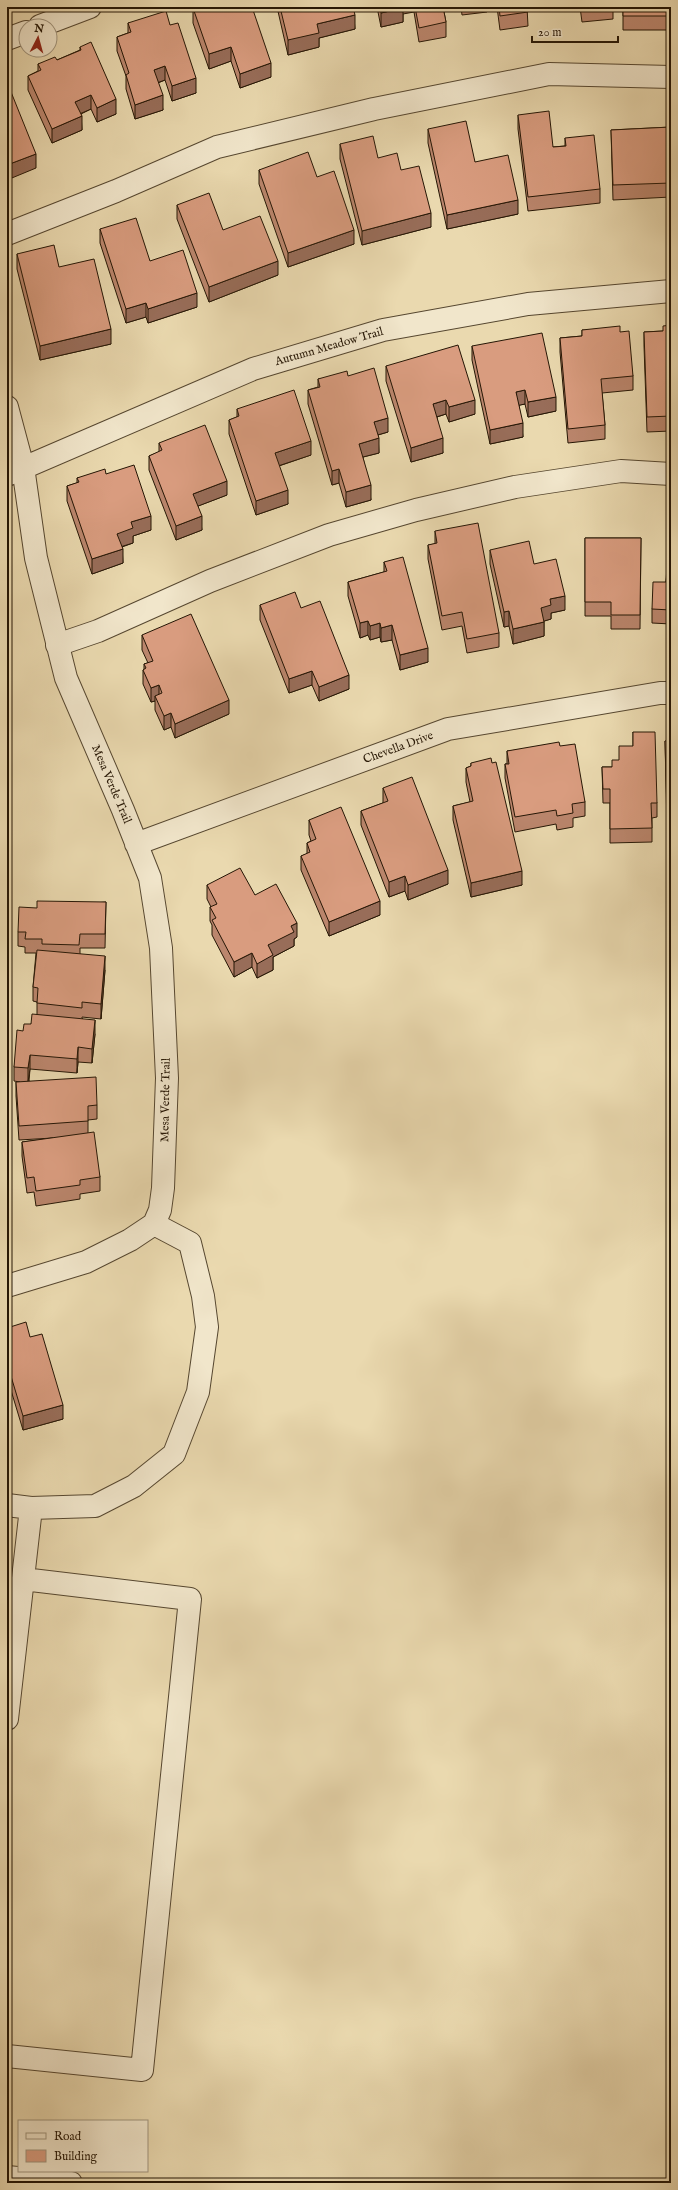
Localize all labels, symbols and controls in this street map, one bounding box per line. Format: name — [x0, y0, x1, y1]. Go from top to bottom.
north arrow — [18, 18, 58, 58]
scale bar — [532, 18, 618, 44]
text: N — [32, 21, 45, 37]
text: 20 m — [538, 25, 561, 40]
street label: Autumn Meadow Trail — [272, 324, 386, 369]
street label: Chevella Drive — [361, 728, 436, 767]
street label: Mesa Verde Trail — [88, 742, 135, 827]
street label: Mesa Verde Trail — [157, 1057, 174, 1142]
legend — [18, 2120, 148, 2172]
text: Road — [54, 2129, 82, 2144]
text: Building — [54, 2149, 98, 2164]

